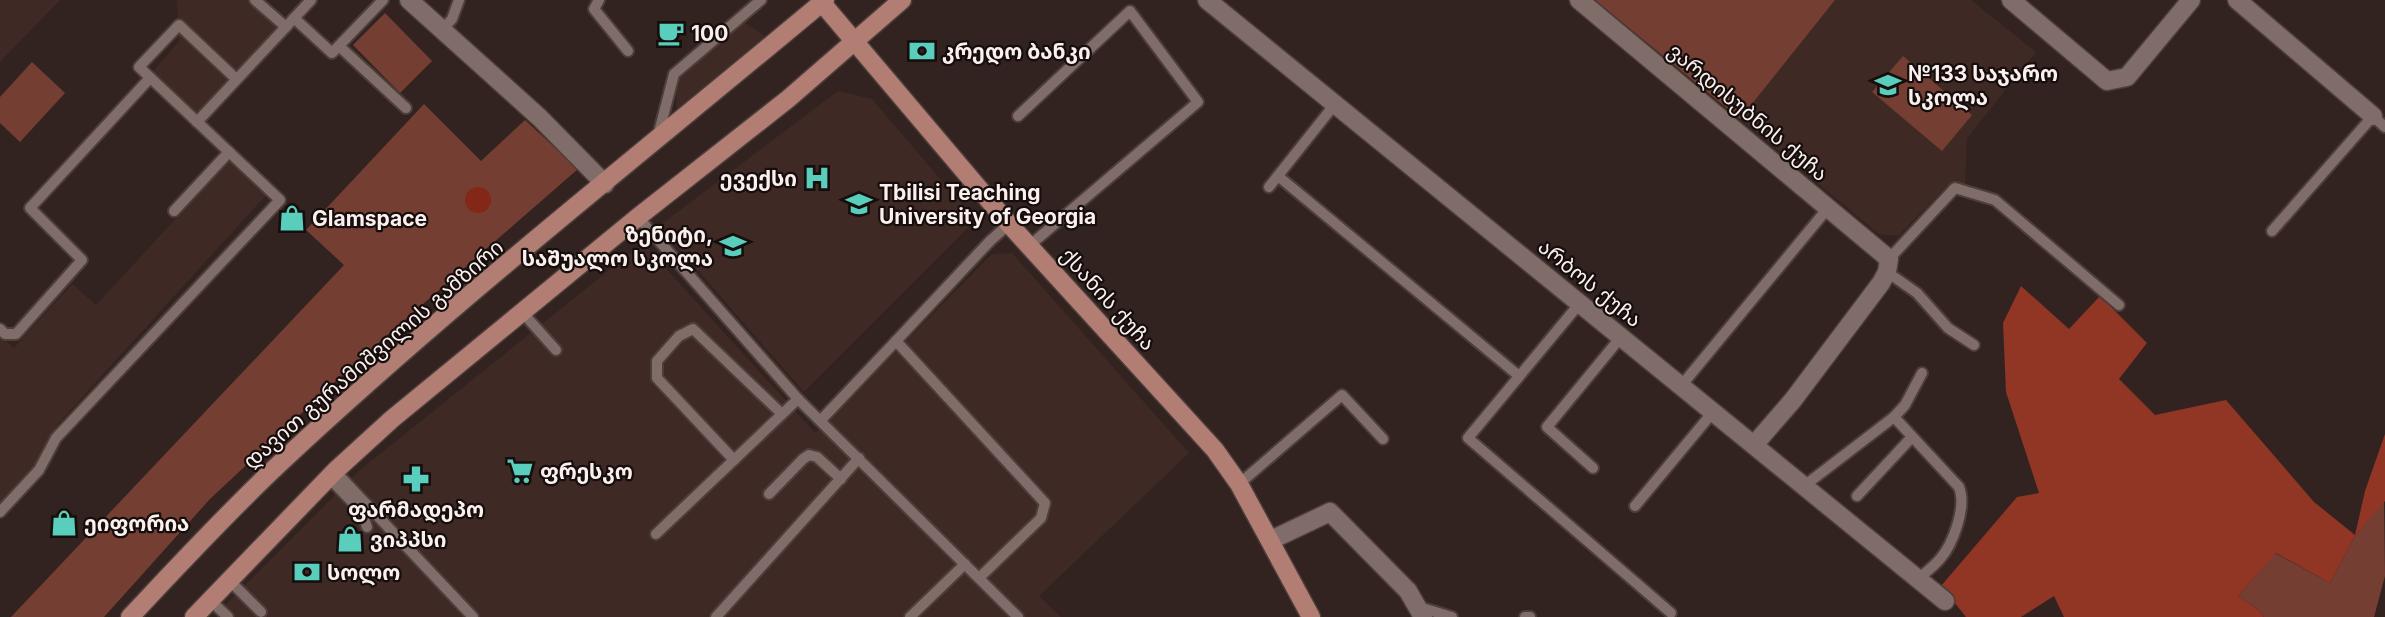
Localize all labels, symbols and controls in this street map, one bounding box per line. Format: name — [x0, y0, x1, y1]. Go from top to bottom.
cafe icon: 100 — [656, 18, 686, 48]
place label: 100 — [691, 21, 728, 46]
bank icon: კრედო ბანკი — [907, 36, 937, 66]
street label: ვარდისუბნის ქუჩა — [1662, 38, 1833, 187]
place label: კრედო ბანკი — [942, 39, 1091, 65]
place label: №133 საჯარო სკოლა — [1908, 61, 2058, 111]
school or university icon: №133 საჯარო სკოლა — [1873, 70, 1903, 100]
hospital icon: ევექსი — [802, 163, 832, 193]
place label: ევექსი — [720, 166, 797, 191]
place label: Tbilisi Teaching University of Georgia — [879, 180, 1096, 229]
school or university icon: Tbilisi Teaching University of Georgia — [844, 189, 874, 219]
shop icon: Glamspace — [277, 203, 307, 233]
place label: Glamspace — [312, 206, 427, 231]
place label: ზენიტი, საშუალო სკოლა — [522, 222, 713, 272]
school or university icon: ზენიტი, საშუალო სკოლა — [718, 231, 748, 261]
street label: დავით გურამიშვილის გამზირი — [238, 234, 509, 475]
street label: არბოს ქუჩა — [1533, 234, 1647, 332]
street label: ქსანის ქუჩა — [1056, 243, 1160, 355]
supermarket icon: ფრესკო — [505, 456, 535, 486]
place label: ფრესკო — [540, 459, 633, 484]
pharmacy icon: ფარმადეპო — [401, 464, 431, 494]
place label: ფარმადეპო — [348, 497, 484, 523]
shop icon: ეიფორია — [49, 508, 79, 538]
place label: ეიფორია — [84, 511, 189, 536]
shop icon: ვიპპსი — [335, 524, 365, 554]
place label: ვიპპსი — [370, 527, 446, 552]
bank icon: სოლო — [292, 557, 322, 587]
place label: სოლო — [327, 560, 400, 586]

